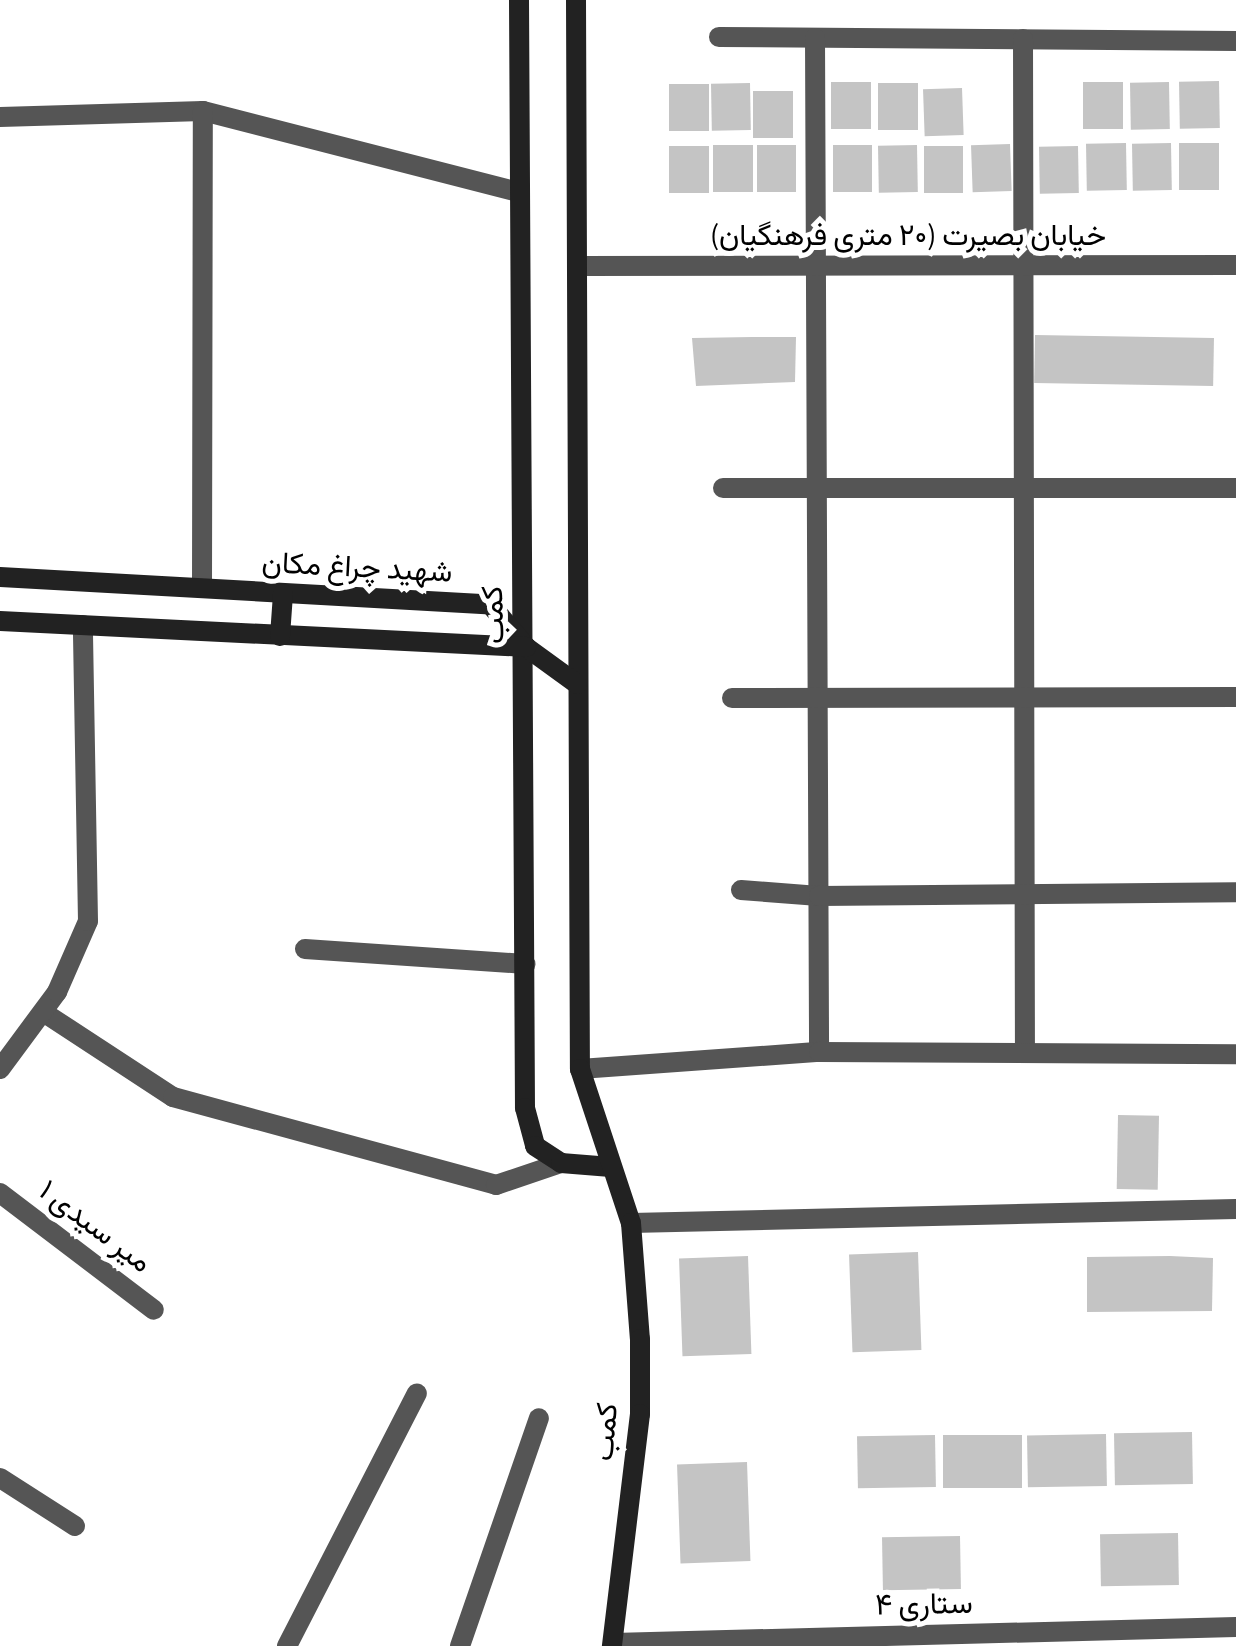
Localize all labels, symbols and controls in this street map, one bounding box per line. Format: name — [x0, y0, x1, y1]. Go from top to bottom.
street label: خیابان بصیرت (۲۰ متری فرهنگیان) — [710, 218, 1106, 254]
street label: شهید چراغ مکان — [261, 545, 453, 591]
street label: کمب — [475, 585, 513, 645]
street label: میر سیدی ۱ — [32, 1173, 158, 1281]
street label: کمب — [586, 1401, 626, 1463]
street label: ستاری ۴ — [875, 1586, 973, 1624]

